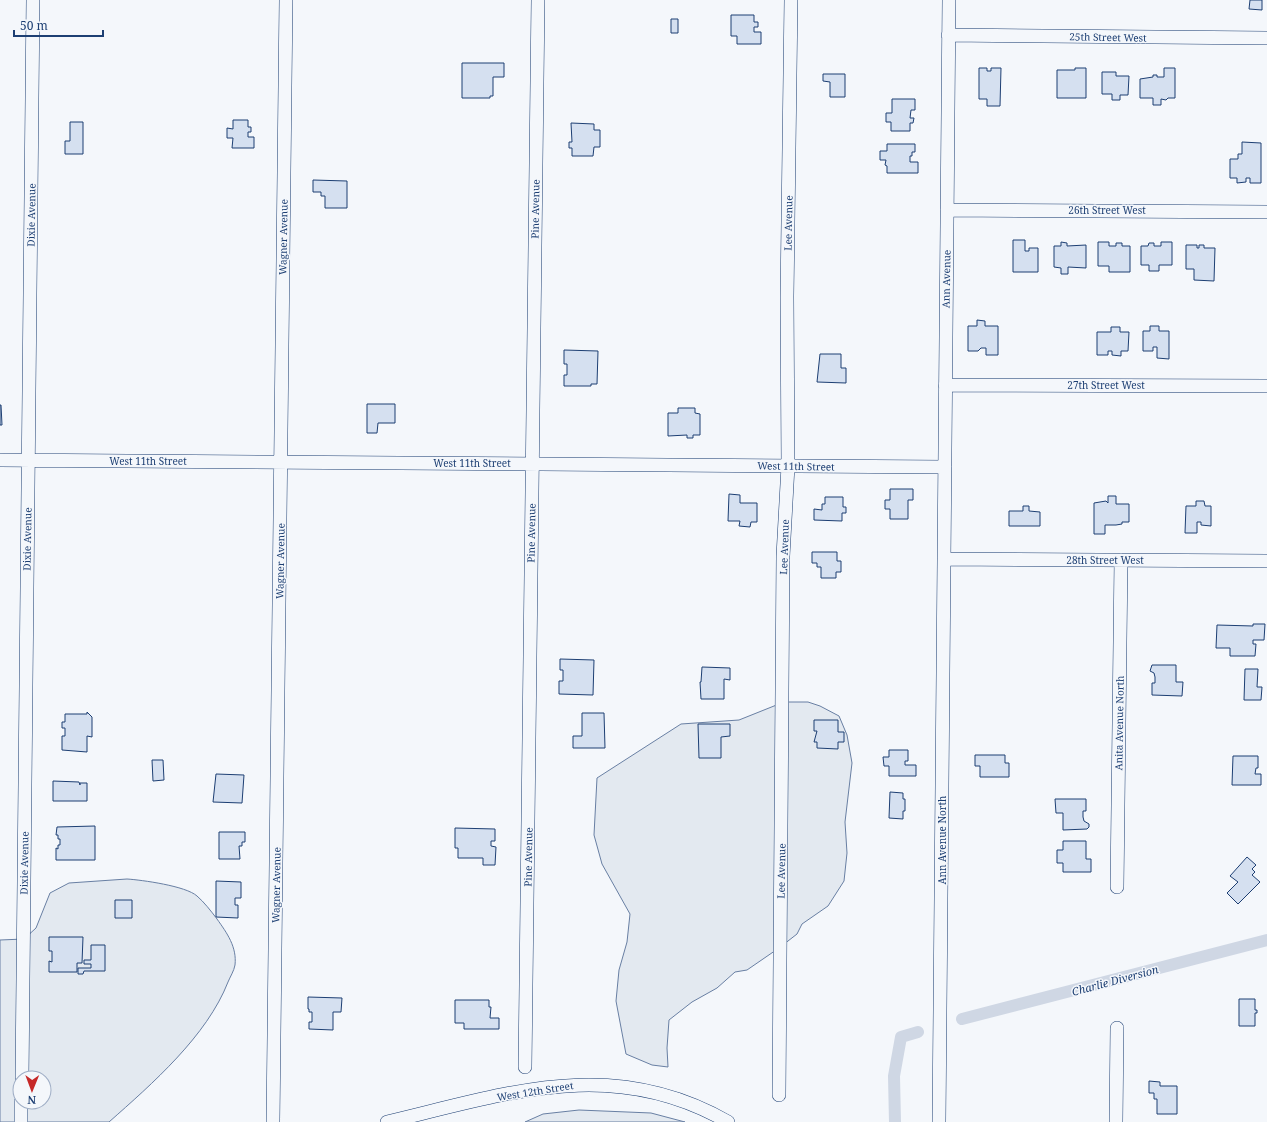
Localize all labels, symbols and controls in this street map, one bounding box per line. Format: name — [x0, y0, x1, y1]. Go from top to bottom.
scale bar — [14, 12, 103, 38]
text: 50 m — [20, 17, 48, 34]
street label: 25th Street West — [1069, 29, 1147, 45]
street label: Pine Avenue — [527, 179, 543, 239]
street label: Dixie Avenue — [23, 183, 39, 247]
street label: Lee Avenue — [781, 195, 795, 251]
street label: Wagner Avenue — [275, 199, 291, 275]
street label: 26th Street West — [1068, 203, 1146, 217]
street label: Ann Avenue — [938, 250, 954, 308]
street label: 27th Street West — [1067, 378, 1145, 392]
street label: West 11th Street — [109, 454, 187, 468]
street label: West 11th Street — [433, 456, 511, 470]
street label: West 11th Street — [757, 458, 835, 474]
street label: Pine Avenue — [523, 503, 539, 563]
street label: Dixie Avenue — [19, 507, 35, 571]
street label: Lee Avenue — [776, 519, 792, 575]
street label: Wagner Avenue — [272, 523, 288, 599]
street label: 28th Street West — [1066, 553, 1144, 567]
street label: Anita Avenue North — [1111, 675, 1127, 771]
street label: Ann Avenue North — [935, 795, 949, 884]
street label: Pine Avenue — [520, 827, 536, 887]
street label: Dixie Avenue — [16, 831, 32, 895]
street label: Lee Avenue — [774, 843, 788, 899]
street label: Wagner Avenue — [268, 847, 284, 923]
water label: Charlie Diversion — [1070, 961, 1160, 999]
north arrow — [12, 1070, 52, 1110]
street label: West 12th Street — [496, 1078, 575, 1104]
text: N — [27, 1093, 36, 1108]

